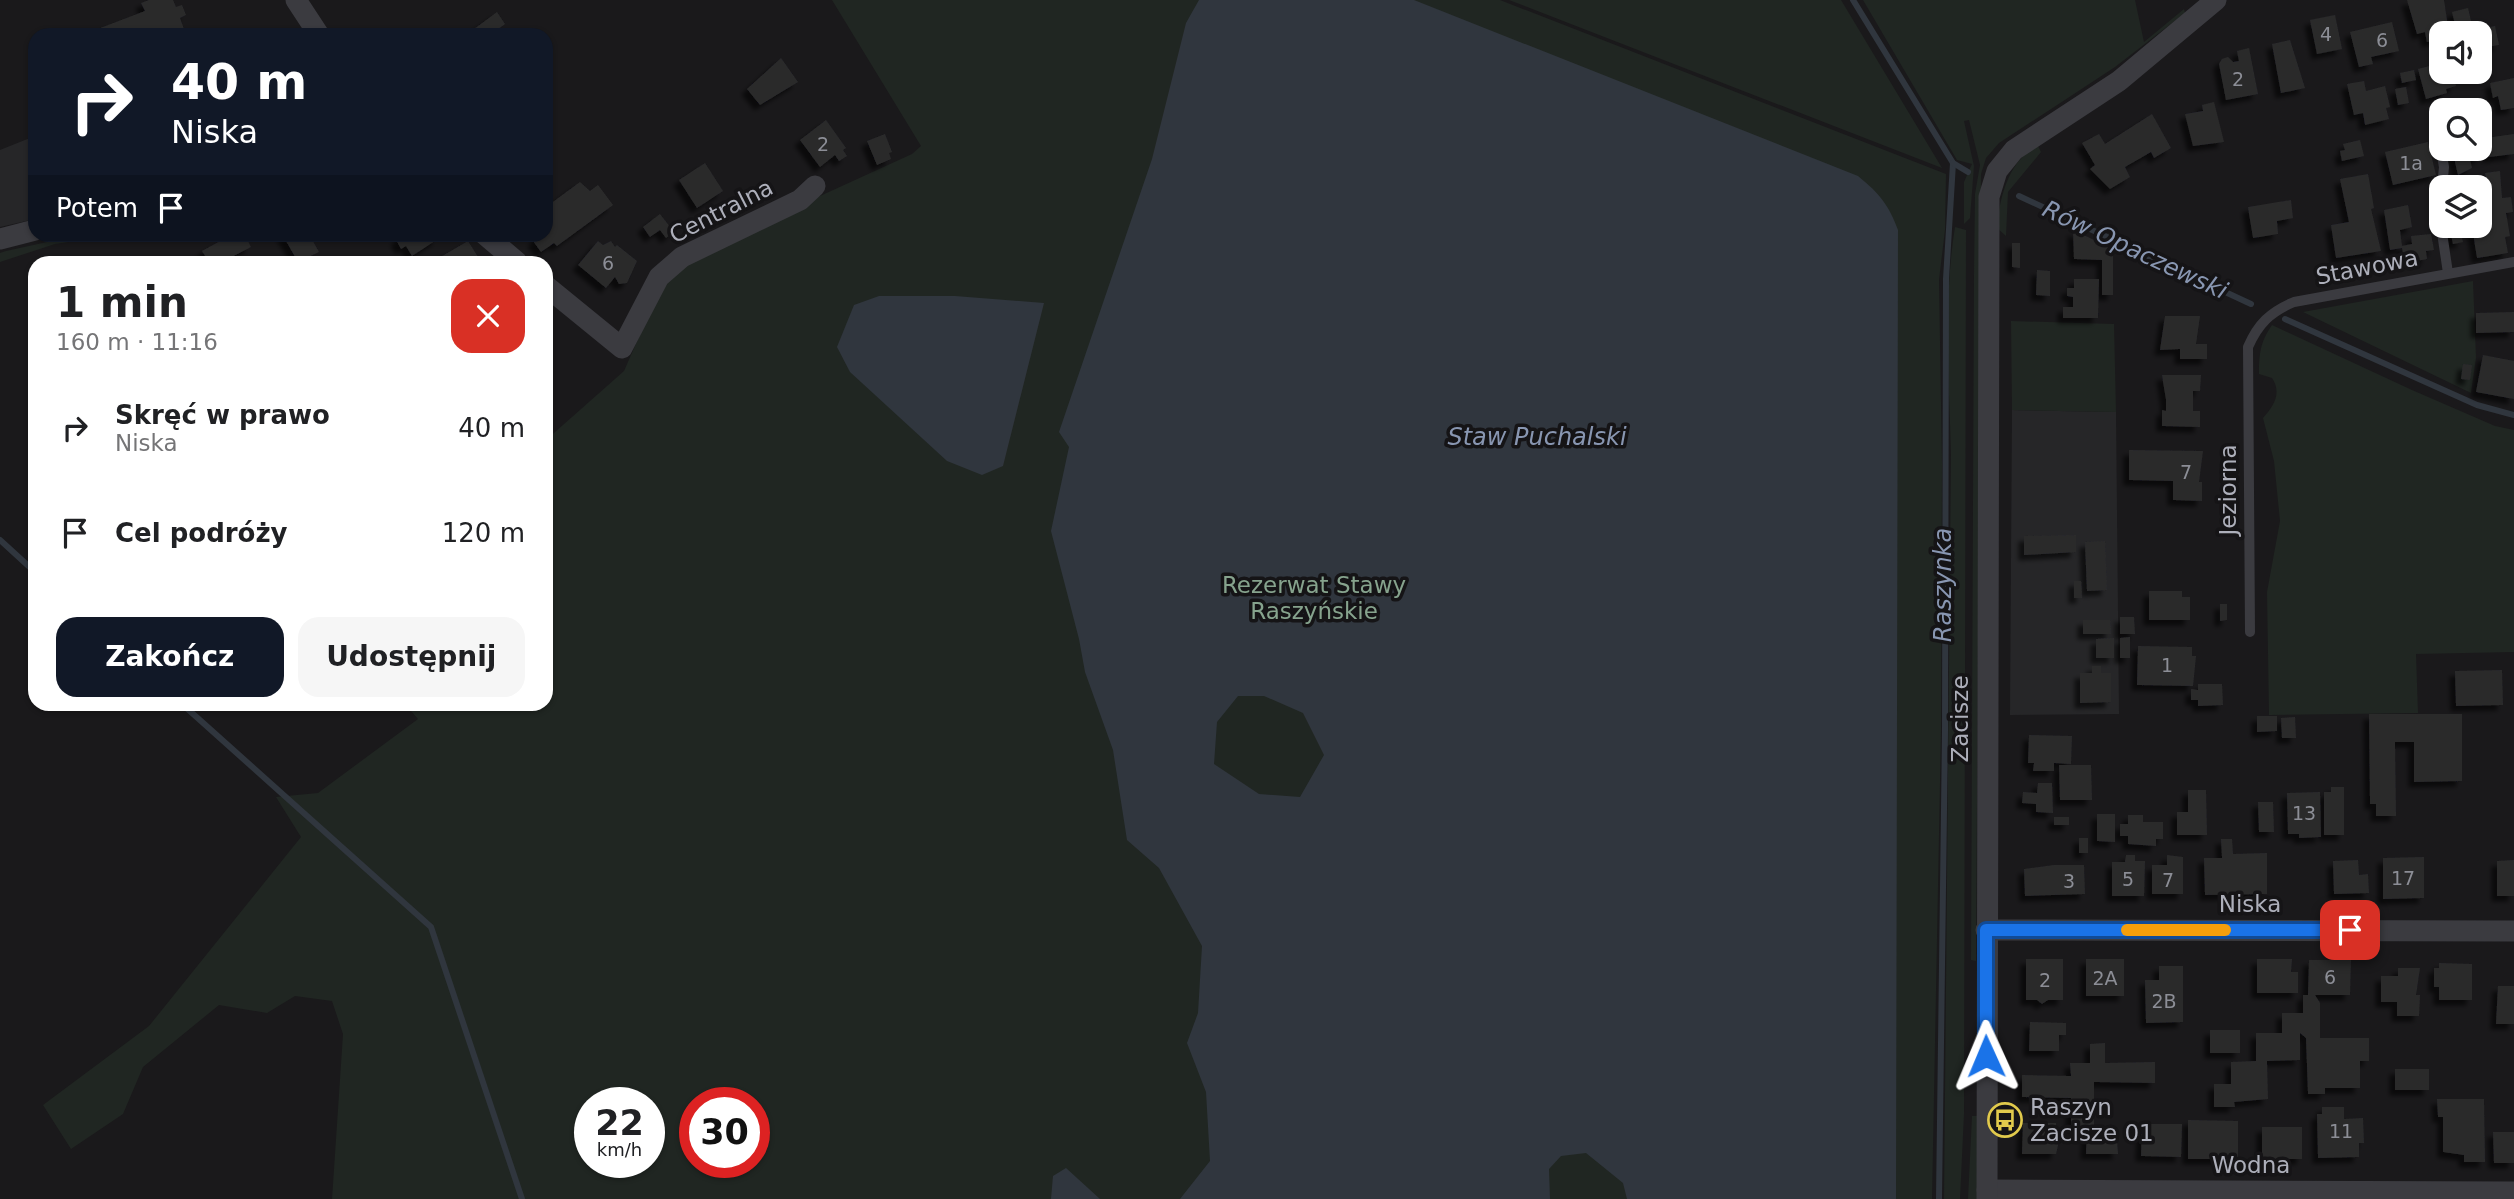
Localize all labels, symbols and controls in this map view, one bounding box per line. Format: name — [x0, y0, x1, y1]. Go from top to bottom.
map controls — [2429, 21, 2492, 238]
button: sound — [2429, 21, 2492, 84]
house number: 4 — [2320, 23, 2332, 45]
house number: 6 — [2376, 29, 2388, 51]
text: 40 m — [171, 54, 307, 111]
icon: right — [56, 56, 147, 147]
house number: 2 — [2232, 68, 2244, 90]
button: search — [2429, 98, 2492, 161]
text: Niska — [171, 113, 258, 151]
house number: 2 — [817, 133, 829, 155]
house number: 1a — [2399, 152, 2423, 174]
street label: Centralna — [665, 174, 777, 248]
button: layers — [2429, 175, 2492, 238]
icon: arrive — [152, 189, 190, 227]
text: Potem — [56, 193, 138, 223]
water label: Rów Opaczewski — [2038, 195, 2232, 305]
street label: Stawowa — [2314, 244, 2420, 290]
house number: 6 — [602, 252, 614, 274]
text: 1 min — [56, 278, 188, 327]
button: close — [451, 279, 525, 353]
text: 160 m · 11:16 — [56, 329, 218, 355]
text: Skręć w prawo — [115, 400, 330, 430]
icon: right — [56, 409, 94, 447]
text: 40 m — [458, 413, 525, 443]
water label: Staw Puchalski — [1447, 423, 1627, 451]
text: Niska — [115, 430, 178, 456]
street label: Jeziorna — [2215, 444, 2241, 538]
house number: 7 — [2180, 461, 2192, 483]
icon: arrive — [56, 514, 94, 552]
text: Cel podróży — [115, 518, 288, 548]
text: 120 m — [442, 518, 525, 548]
water label: Raszynka — [1929, 528, 1957, 642]
park label: Rezerwat Stawy Raszyńskie — [1222, 572, 1406, 624]
button: Zakończ — [56, 617, 284, 697]
button: Udostępnij — [298, 617, 525, 697]
house number: 1 — [2161, 654, 2173, 676]
street label: Zacisze — [1947, 675, 1973, 763]
house number: 13 — [2292, 802, 2316, 824]
house number: 17 — [2391, 867, 2415, 889]
house number: 5 — [2122, 868, 2134, 890]
house number: 7 — [2162, 869, 2174, 891]
house number: 3 — [2063, 870, 2075, 892]
street label: Niska — [2219, 891, 2281, 917]
pin — [2320, 900, 2380, 960]
icon: arrive — [2331, 911, 2369, 949]
house number: 6 — [2324, 966, 2336, 988]
house number: 2A — [2092, 967, 2118, 989]
house number: 2 — [2039, 969, 2051, 991]
house number: 2B — [2151, 990, 2177, 1012]
position arrow — [1949, 1019, 2023, 1093]
speed limit sign: 30 — [679, 1087, 770, 1178]
place label: Raszyn Zacisze 01 — [2030, 1094, 2154, 1146]
bus stop icon: Raszyn Zacisze 01 — [1986, 1101, 2024, 1139]
text: 22 — [595, 1103, 644, 1143]
house number: 11 — [2329, 1120, 2353, 1142]
text: km/h — [597, 1139, 642, 1160]
street label: Wodna — [2212, 1152, 2290, 1178]

